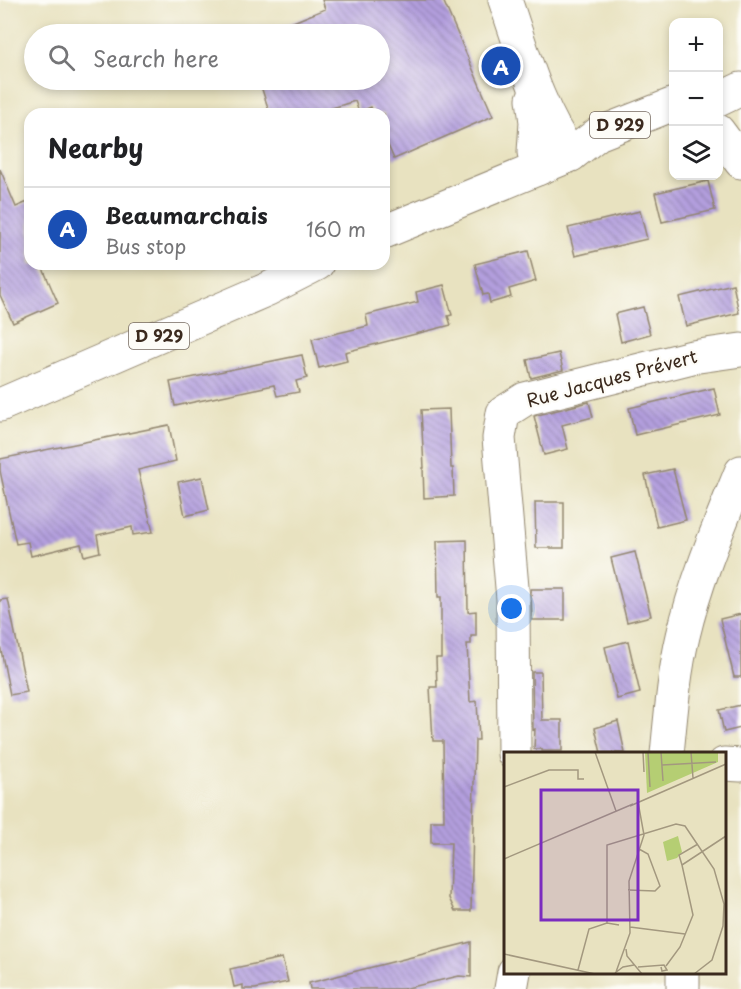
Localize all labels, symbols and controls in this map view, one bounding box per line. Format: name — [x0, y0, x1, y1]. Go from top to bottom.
map controls — [669, 18, 723, 180]
button: + — [669, 18, 723, 72]
search box — [24, 24, 390, 90]
icon: search — [45, 41, 78, 74]
text: Search here — [93, 41, 219, 74]
pin: A — [482, 44, 520, 88]
button: − — [669, 72, 723, 126]
road number: D 929 — [590, 112, 650, 138]
button: layers — [669, 126, 723, 180]
text: Nearby — [48, 128, 143, 167]
text: Beaumarchais — [105, 198, 268, 231]
text: A — [60, 214, 75, 244]
text: 160 m — [306, 214, 366, 244]
text: Bus stop — [105, 231, 186, 261]
road number: D 929 — [129, 323, 189, 349]
street label: Rue Jacques Prévert — [523, 342, 700, 413]
your location — [497, 594, 526, 623]
inset map — [504, 752, 726, 974]

